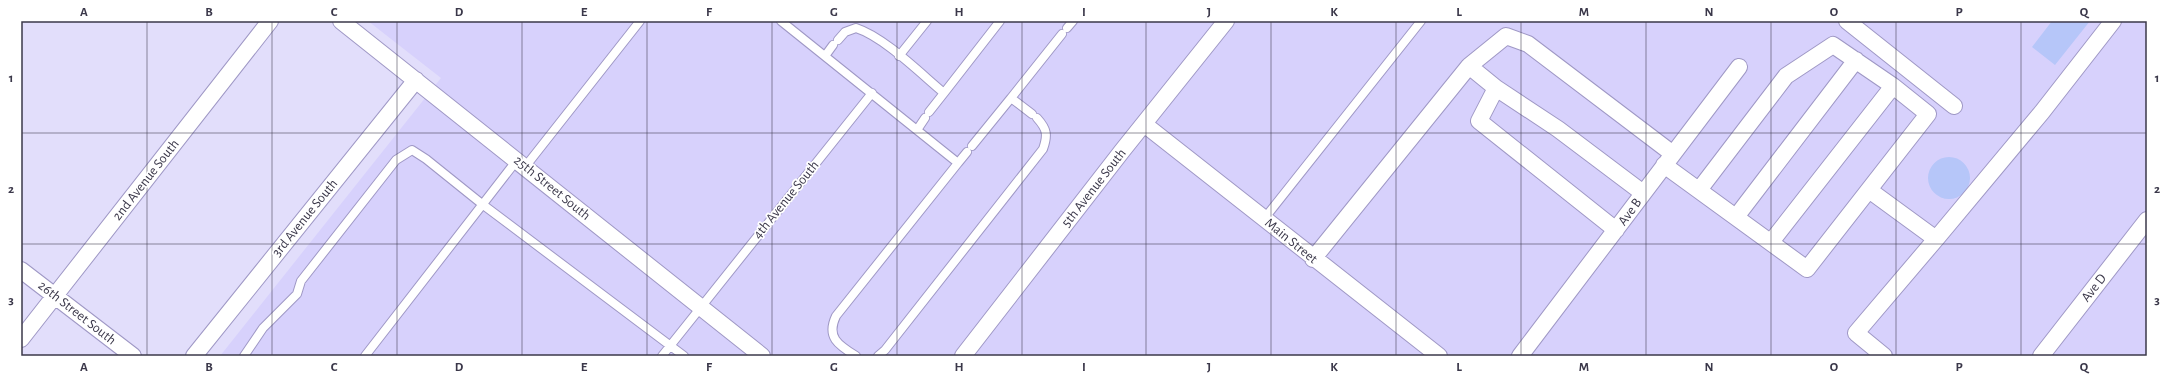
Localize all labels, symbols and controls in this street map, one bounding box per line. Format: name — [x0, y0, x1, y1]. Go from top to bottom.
text: A — [80, 6, 88, 19]
text: B — [205, 6, 213, 19]
text: C — [331, 6, 338, 19]
text: D — [455, 6, 464, 19]
text: E — [581, 6, 588, 19]
text: F — [706, 6, 713, 19]
text: G — [830, 6, 838, 19]
text: H — [954, 6, 964, 19]
text: I — [1082, 6, 1086, 19]
text: J — [1207, 6, 1211, 19]
text: K — [1330, 6, 1338, 19]
text: L — [1456, 6, 1462, 19]
text: M — [1579, 6, 1589, 19]
text: N — [1704, 6, 1714, 19]
text: O — [1830, 6, 1839, 19]
text: P — [1955, 6, 1963, 19]
text: Q — [2080, 6, 2090, 19]
text: 1 — [9, 72, 13, 85]
text: 1 — [2155, 72, 2159, 85]
street label: 2nd Avenue South — [110, 137, 182, 223]
street label: 5th Avenue South — [1059, 146, 1129, 230]
street label: 25th Street South — [511, 153, 593, 223]
street label: 4th Avenue South — [750, 158, 822, 242]
street label: 3rd Avenue South — [270, 177, 340, 259]
text: 2 — [8, 183, 14, 196]
text: 2 — [2154, 183, 2160, 196]
street label: Ave B — [1616, 196, 1644, 228]
street label: Main Street — [1262, 216, 1320, 267]
street label: Ave D — [2079, 271, 2109, 305]
street label: 26th Street South — [36, 278, 118, 348]
text: 3 — [8, 294, 14, 307]
text: 3 — [2154, 294, 2160, 307]
text: A — [80, 361, 88, 374]
text: B — [205, 361, 213, 374]
text: C — [331, 361, 338, 374]
text: D — [455, 361, 464, 374]
text: E — [581, 361, 588, 374]
text: F — [706, 361, 713, 374]
text: G — [830, 361, 838, 374]
text: H — [954, 361, 964, 374]
text: I — [1082, 361, 1086, 374]
text: J — [1207, 361, 1211, 374]
text: K — [1330, 361, 1338, 374]
text: L — [1456, 361, 1462, 374]
text: M — [1579, 361, 1589, 374]
text: N — [1704, 361, 1714, 374]
text: O — [1830, 361, 1839, 374]
text: P — [1955, 361, 1963, 374]
text: Q — [2080, 361, 2090, 374]

